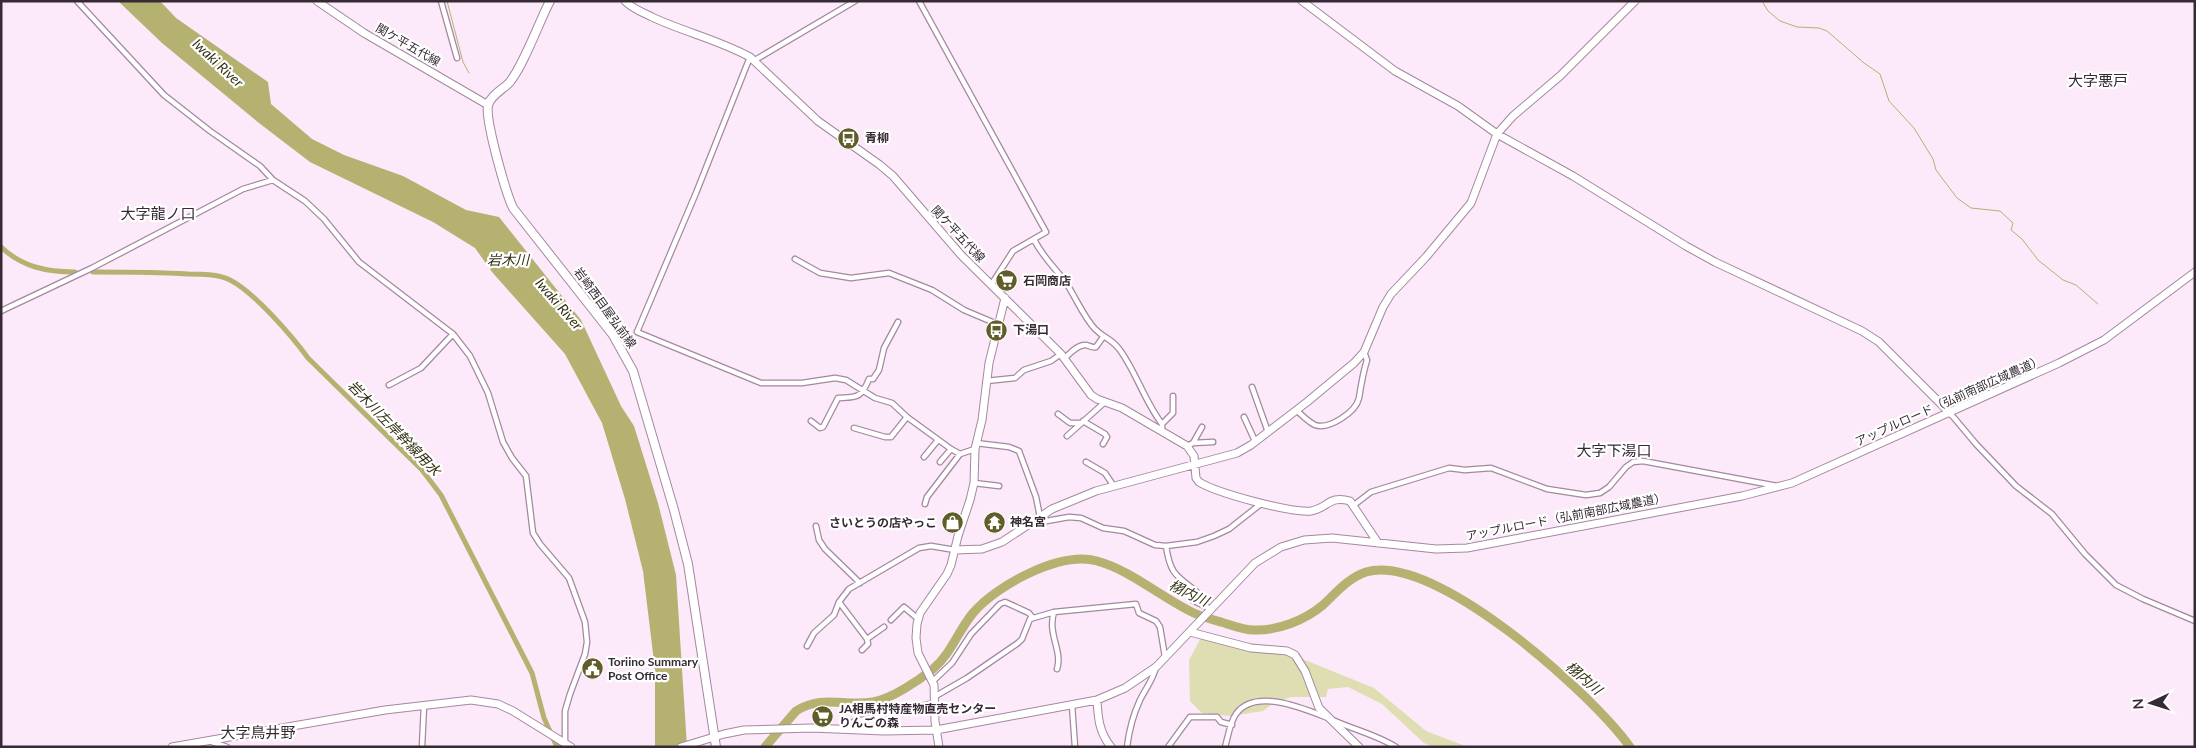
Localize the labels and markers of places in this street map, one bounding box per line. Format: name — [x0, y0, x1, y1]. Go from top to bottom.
bus stop icon: 青柳 — [837, 126, 861, 150]
place label: 青柳 — [865, 130, 889, 145]
supermarket icon: 石岡商店 — [995, 269, 1019, 293]
place label: 石岡商店 — [1023, 273, 1071, 288]
bus stop icon: 下湯口 — [985, 318, 1009, 342]
place label: 下湯口 — [1013, 322, 1049, 337]
temple icon: 神名宮 — [982, 510, 1006, 534]
shop icon: さいとうの店やっこ — [941, 511, 965, 535]
place label: 神名宮 — [1010, 514, 1046, 529]
place label: さいとうの店やっこ — [829, 515, 937, 530]
place label: Toriino Summary Post Office — [608, 654, 699, 683]
public building icon: Toriino Summary Post Office — [580, 657, 604, 681]
place label: JA相馬村特産物直売センター りんごの森 — [839, 701, 996, 730]
supermarket icon: JA相馬村特産物直売センター りんごの森 — [811, 704, 835, 728]

